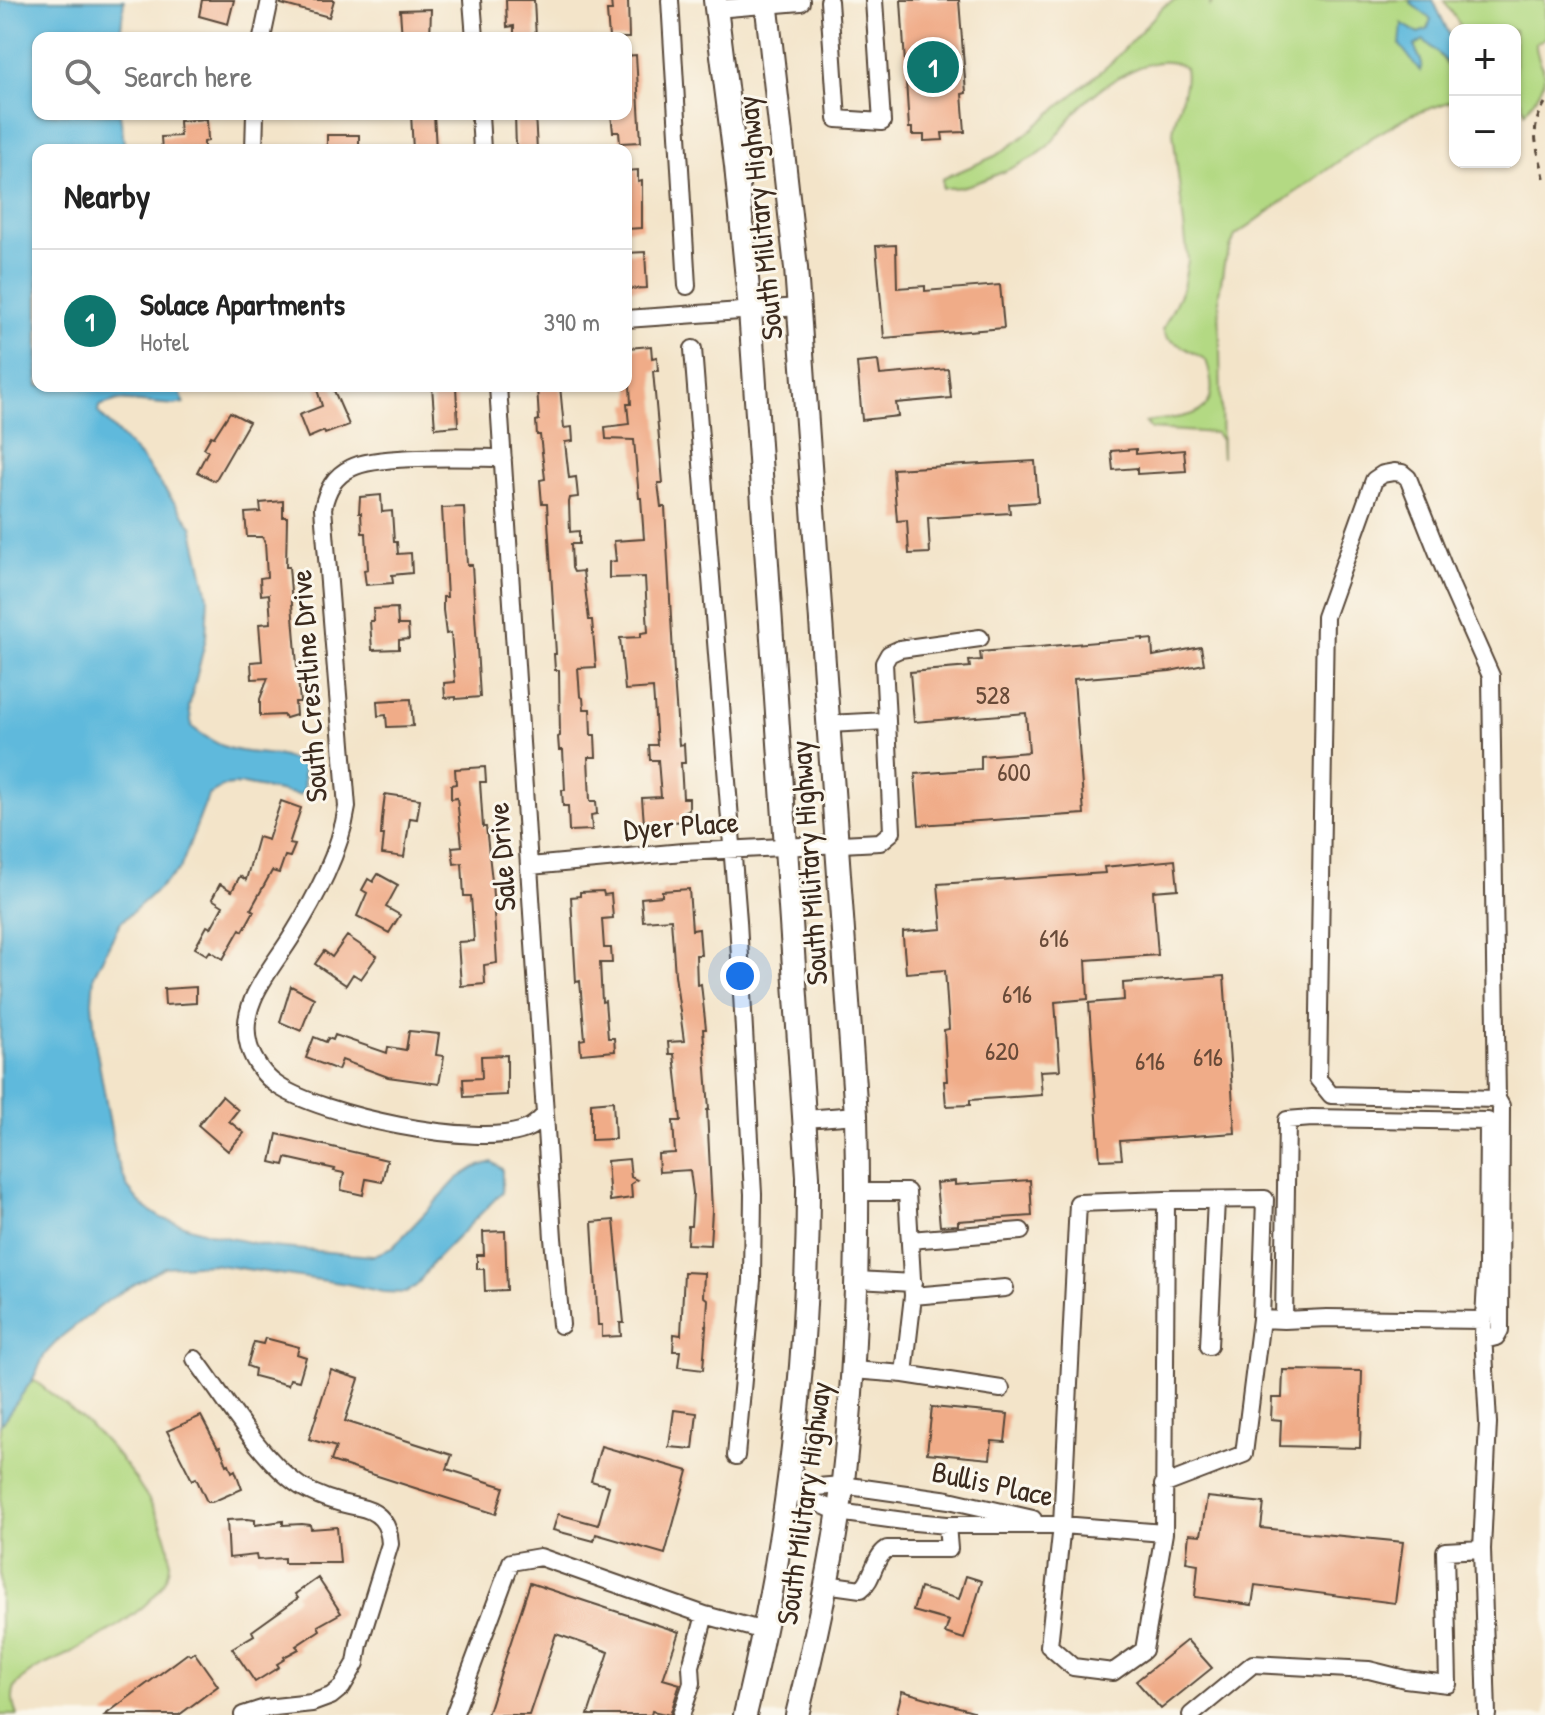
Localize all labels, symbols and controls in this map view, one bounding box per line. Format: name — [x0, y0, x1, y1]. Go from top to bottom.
map controls — [1449, 24, 1521, 168]
button: + — [1449, 24, 1521, 96]
search box — [32, 32, 632, 120]
pin: 1 — [907, 37, 959, 97]
icon: search — [60, 54, 104, 98]
text: Search here — [124, 56, 252, 96]
street label: South Military Highway — [726, 94, 792, 342]
button: − — [1449, 96, 1521, 168]
text: Nearby — [64, 173, 150, 219]
text: Solace Apartments — [140, 284, 345, 324]
text: 1 — [85, 304, 95, 339]
text: 390 m — [544, 304, 600, 339]
text: Hotel — [140, 324, 189, 359]
street label: South Crestline Drive — [280, 568, 336, 804]
house number: 528 — [976, 677, 1010, 712]
street label: South Military Highway — [779, 739, 837, 987]
house number: 600 — [997, 754, 1031, 789]
street label: Sale Drive — [477, 801, 525, 913]
street label: Dyer Place — [622, 801, 740, 849]
house number: 616 — [1039, 920, 1069, 955]
your location — [720, 956, 760, 996]
house number: 616 — [1002, 976, 1032, 1011]
house number: 620 — [985, 1033, 1019, 1068]
house number: 616 — [1193, 1039, 1223, 1074]
house number: 616 — [1135, 1043, 1165, 1078]
street label: South Military Highway — [766, 1379, 840, 1627]
street label: Bullis Place — [929, 1451, 1057, 1515]

